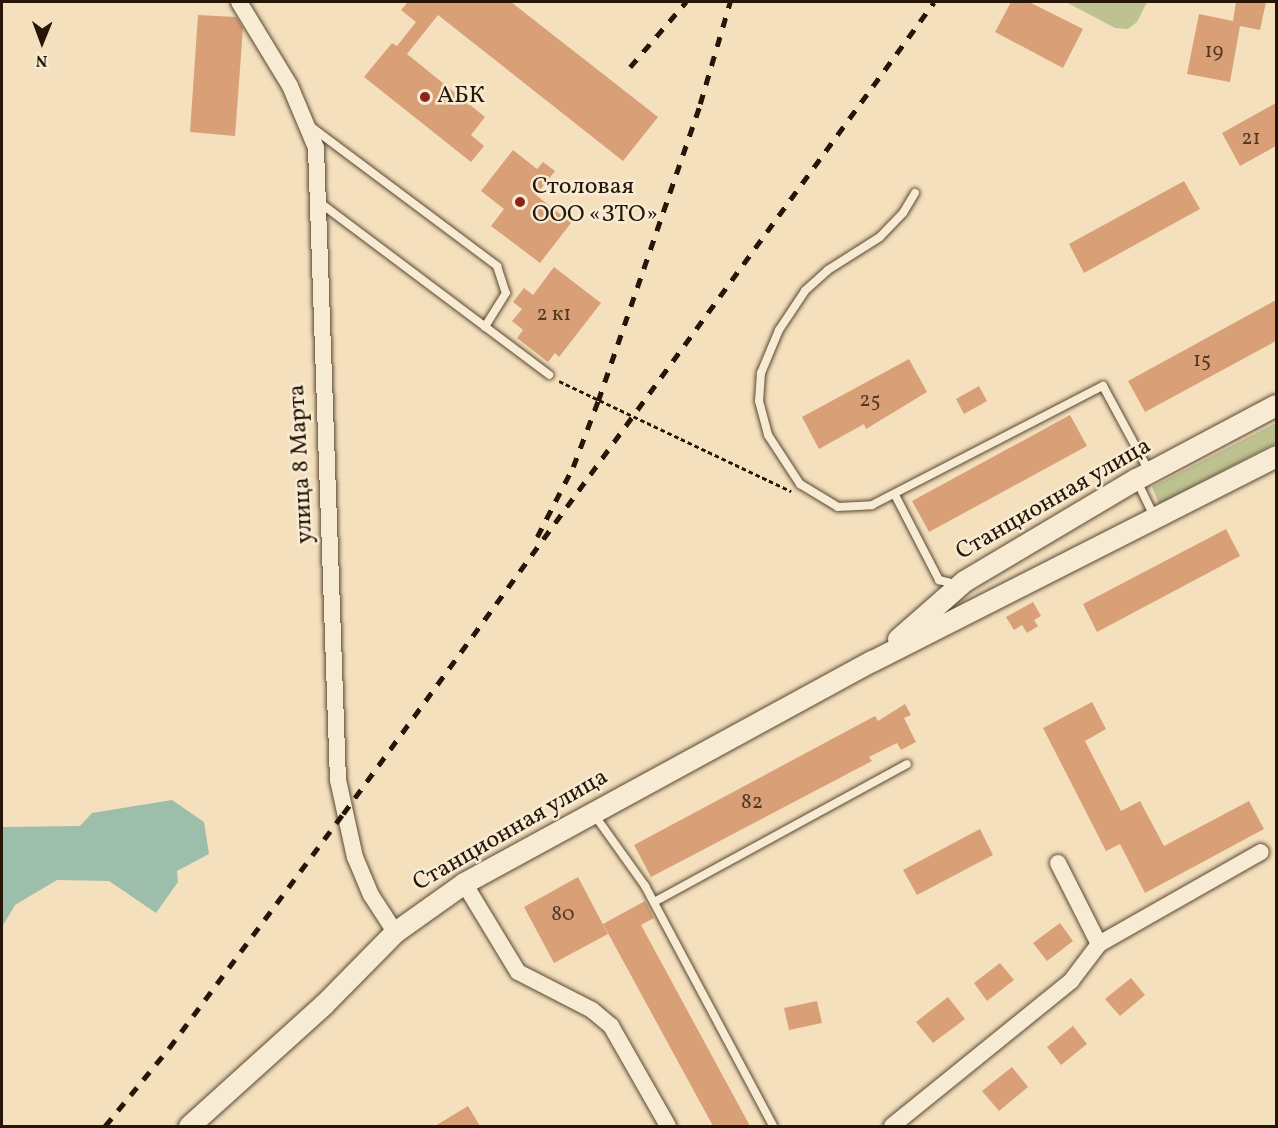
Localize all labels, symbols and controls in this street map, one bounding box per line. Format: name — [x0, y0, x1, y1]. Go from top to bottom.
north arrow — [12, 12, 72, 72]
house number: 19 — [1204, 39, 1224, 65]
text: N — [36, 49, 48, 71]
place label: АБК — [437, 83, 485, 111]
marker: АБК — [418, 90, 432, 104]
house number: 21 — [1241, 126, 1261, 152]
place label: Столовая ООО «ЗТО» — [532, 174, 659, 230]
marker: Столовая ООО «ЗТО» — [513, 195, 527, 209]
house number: 2 к1 — [537, 302, 571, 328]
house number: 15 — [1193, 348, 1211, 374]
street label: улица 8 Марта — [283, 383, 321, 545]
house number: 25 — [859, 388, 881, 414]
street label: Станционная улица — [951, 432, 1157, 568]
street label: Станционная улица — [408, 763, 614, 899]
house number: 82 — [741, 790, 763, 816]
house number: 80 — [551, 902, 575, 928]

